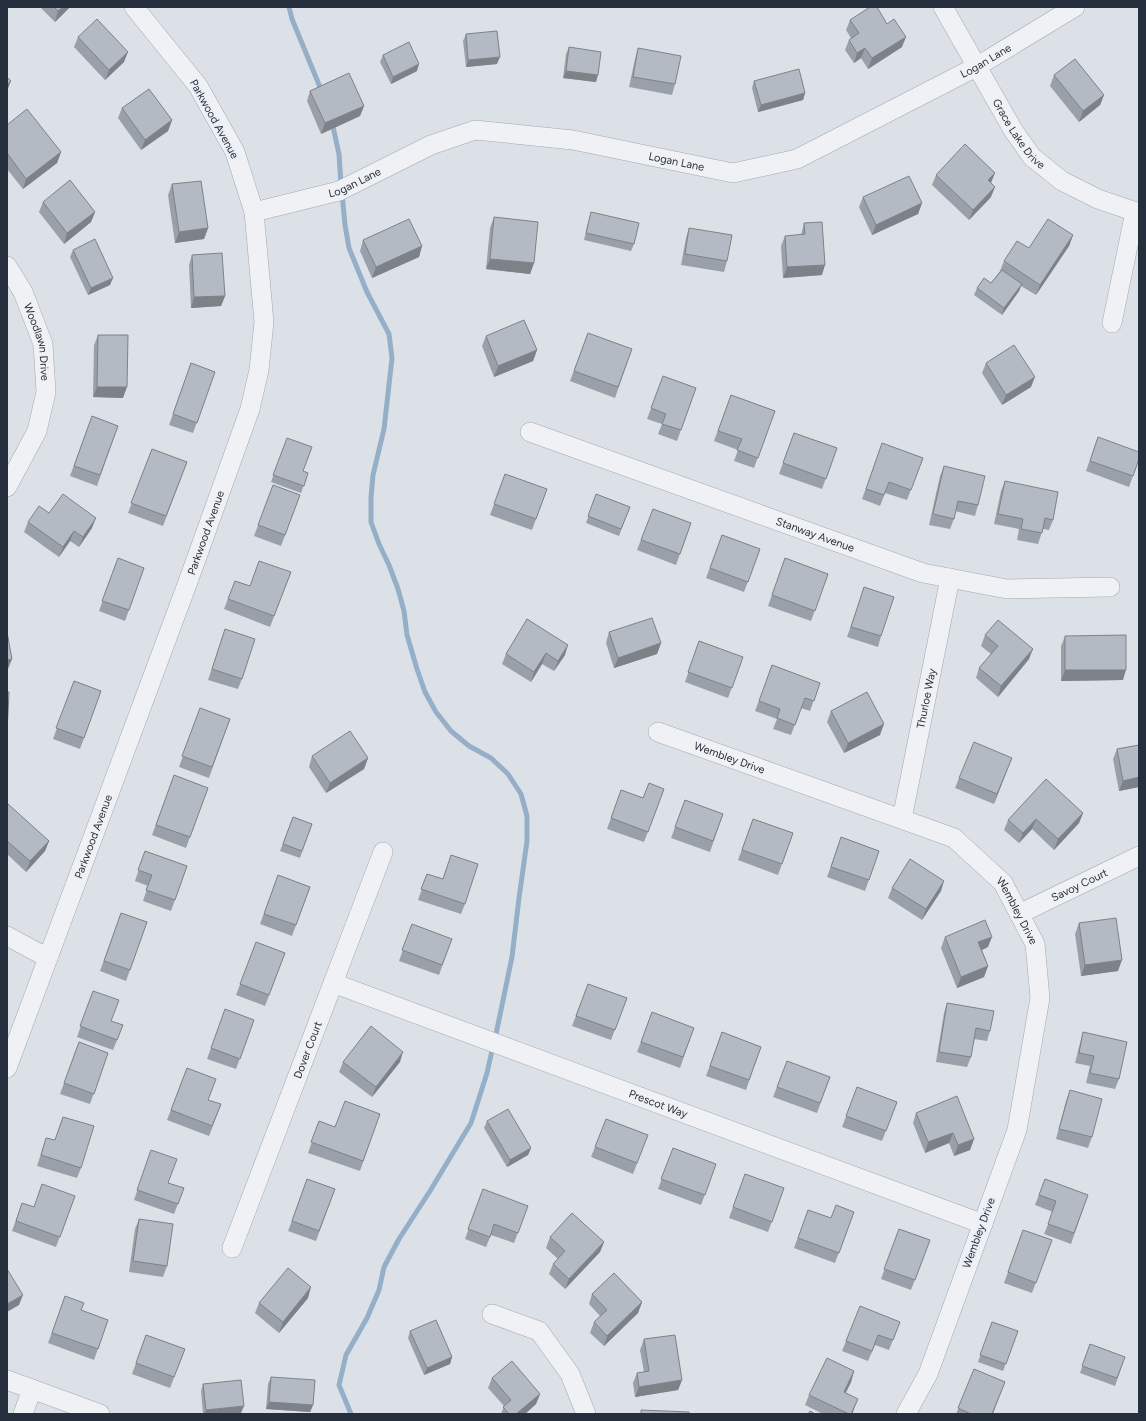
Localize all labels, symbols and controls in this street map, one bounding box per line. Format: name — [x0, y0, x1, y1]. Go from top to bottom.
street label: Logan Lane — [958, 41, 1013, 80]
street label: Parkwood Avenue — [187, 77, 241, 161]
street label: Grace Lake Drive — [990, 96, 1048, 171]
street label: Logan Lane — [647, 149, 705, 173]
street label: Logan Lane — [327, 165, 383, 200]
street label: Woodlawn Drive — [21, 301, 52, 381]
street label: Parkwood Avenue — [185, 489, 227, 577]
street label: Stanway Avenue — [774, 514, 856, 554]
street label: Thurloe Way — [914, 667, 938, 730]
street label: Wembley Drive — [692, 739, 767, 776]
street label: Parkwood Avenue — [72, 793, 115, 880]
street label: Savoy Court — [1049, 866, 1110, 904]
street label: Wembley Drive — [994, 874, 1040, 946]
street label: Dover Court — [291, 1019, 324, 1080]
street label: Prescot Way — [627, 1087, 690, 1121]
street label: Wembley Drive — [960, 1196, 998, 1270]

